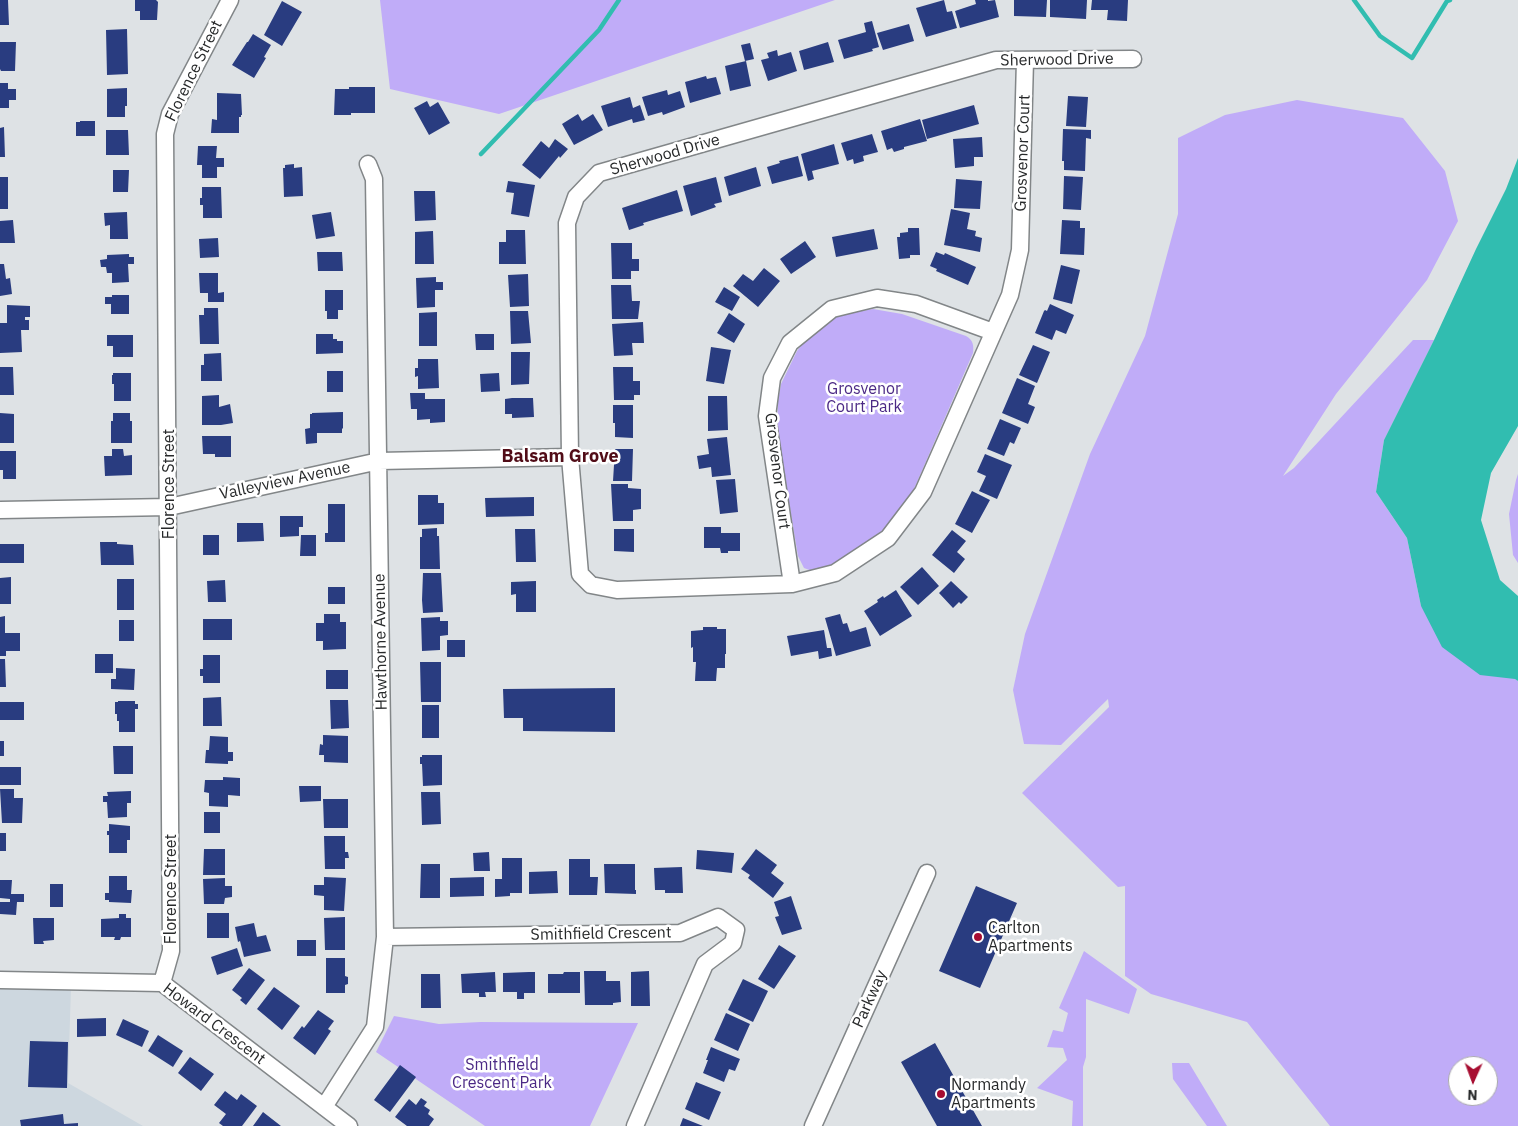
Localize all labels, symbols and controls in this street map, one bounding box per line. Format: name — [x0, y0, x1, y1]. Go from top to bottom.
street label: Florence Street — [161, 17, 227, 125]
street label: Sherwood Drive — [1000, 49, 1114, 71]
street label: Grosvenor Court — [1011, 94, 1035, 212]
street label: Sherwood Drive — [608, 130, 722, 180]
park label: Grosvenor Court Park — [826, 379, 902, 417]
street label: Grosvenor Court — [760, 412, 794, 530]
street label: Florence Street — [159, 429, 179, 539]
district label: Balsam Grove — [501, 446, 619, 468]
street label: Valleyview Avenue — [218, 458, 352, 504]
street label: Hawthorne Avenue — [370, 573, 392, 711]
street label: Florence Street — [161, 834, 181, 944]
place label: Carlton Apartments — [988, 918, 1073, 956]
street label: Smithfield Crescent — [530, 923, 672, 945]
marker: Carlton Apartments — [972, 931, 984, 943]
street label: Parkway — [849, 967, 891, 1031]
street label: Howard Crescent — [159, 979, 269, 1069]
park label: Smithfield Crescent Park — [452, 1055, 552, 1093]
north arrow — [1448, 1056, 1498, 1106]
place label: Normandy Apartments — [951, 1075, 1036, 1113]
text: N — [1467, 1086, 1478, 1104]
marker: Normandy Apartments — [935, 1088, 947, 1100]

